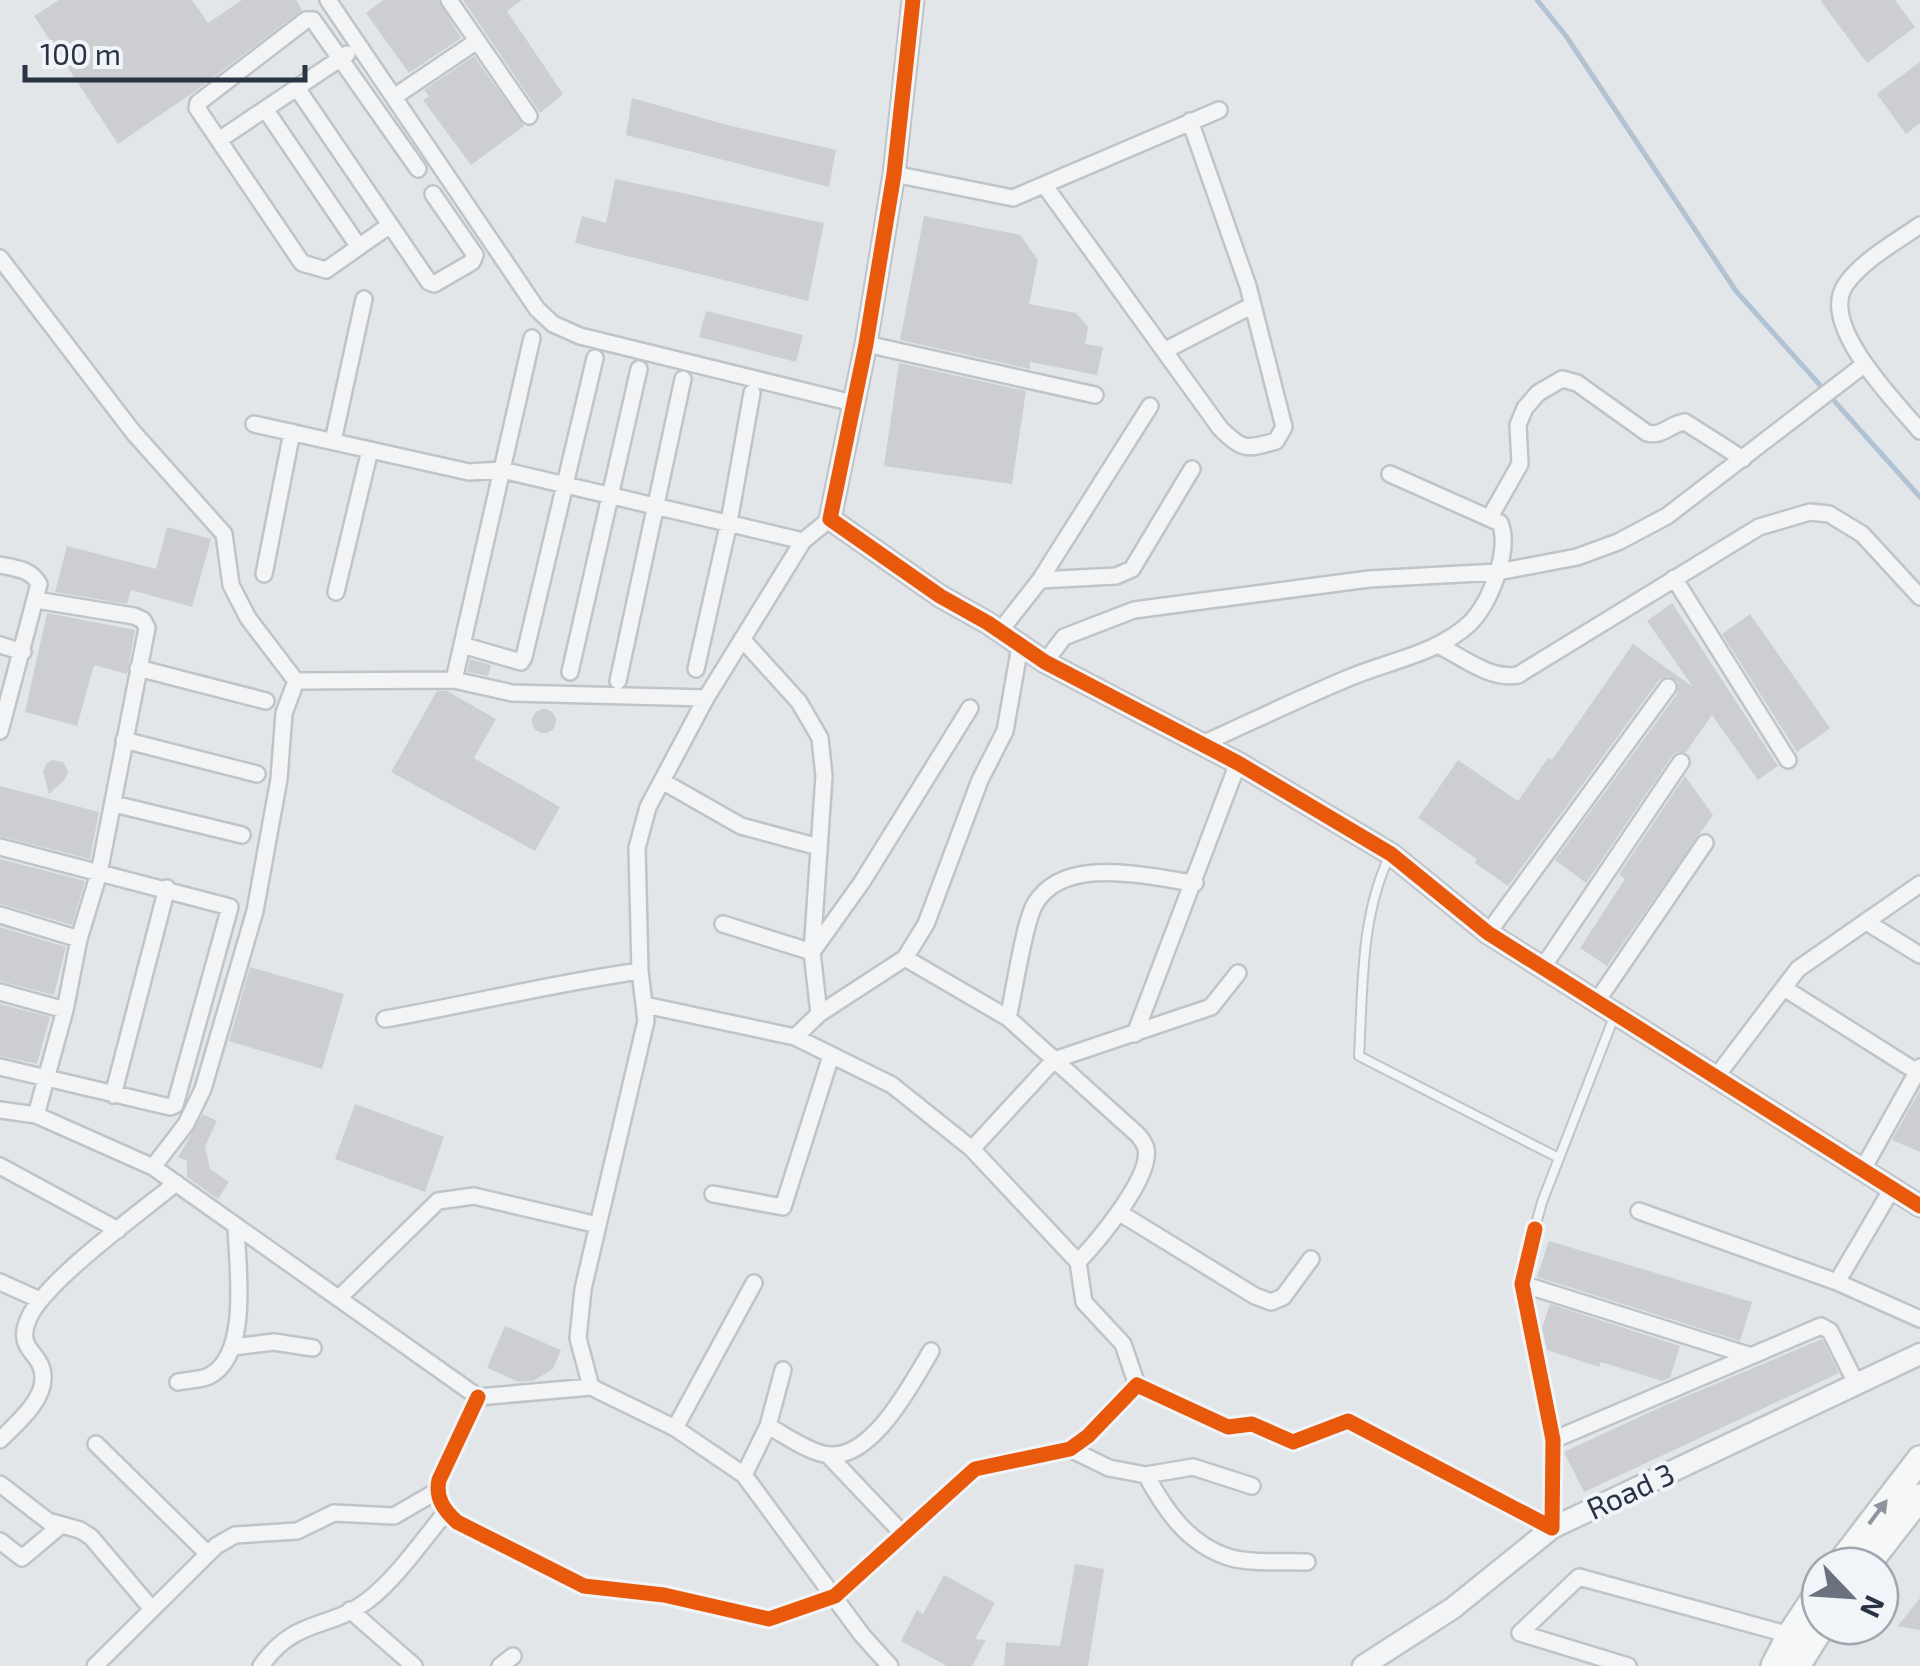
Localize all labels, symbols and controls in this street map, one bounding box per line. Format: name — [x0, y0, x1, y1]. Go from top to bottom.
scale bar — [25, 20, 305, 82]
text: 100 m — [40, 35, 121, 71]
street label: Road 3 — [1580, 1454, 1680, 1526]
one-way arrow — [1868, 1499, 1888, 1525]
north arrow — [1800, 1546, 1900, 1646]
text: N — [1854, 1591, 1893, 1623]

